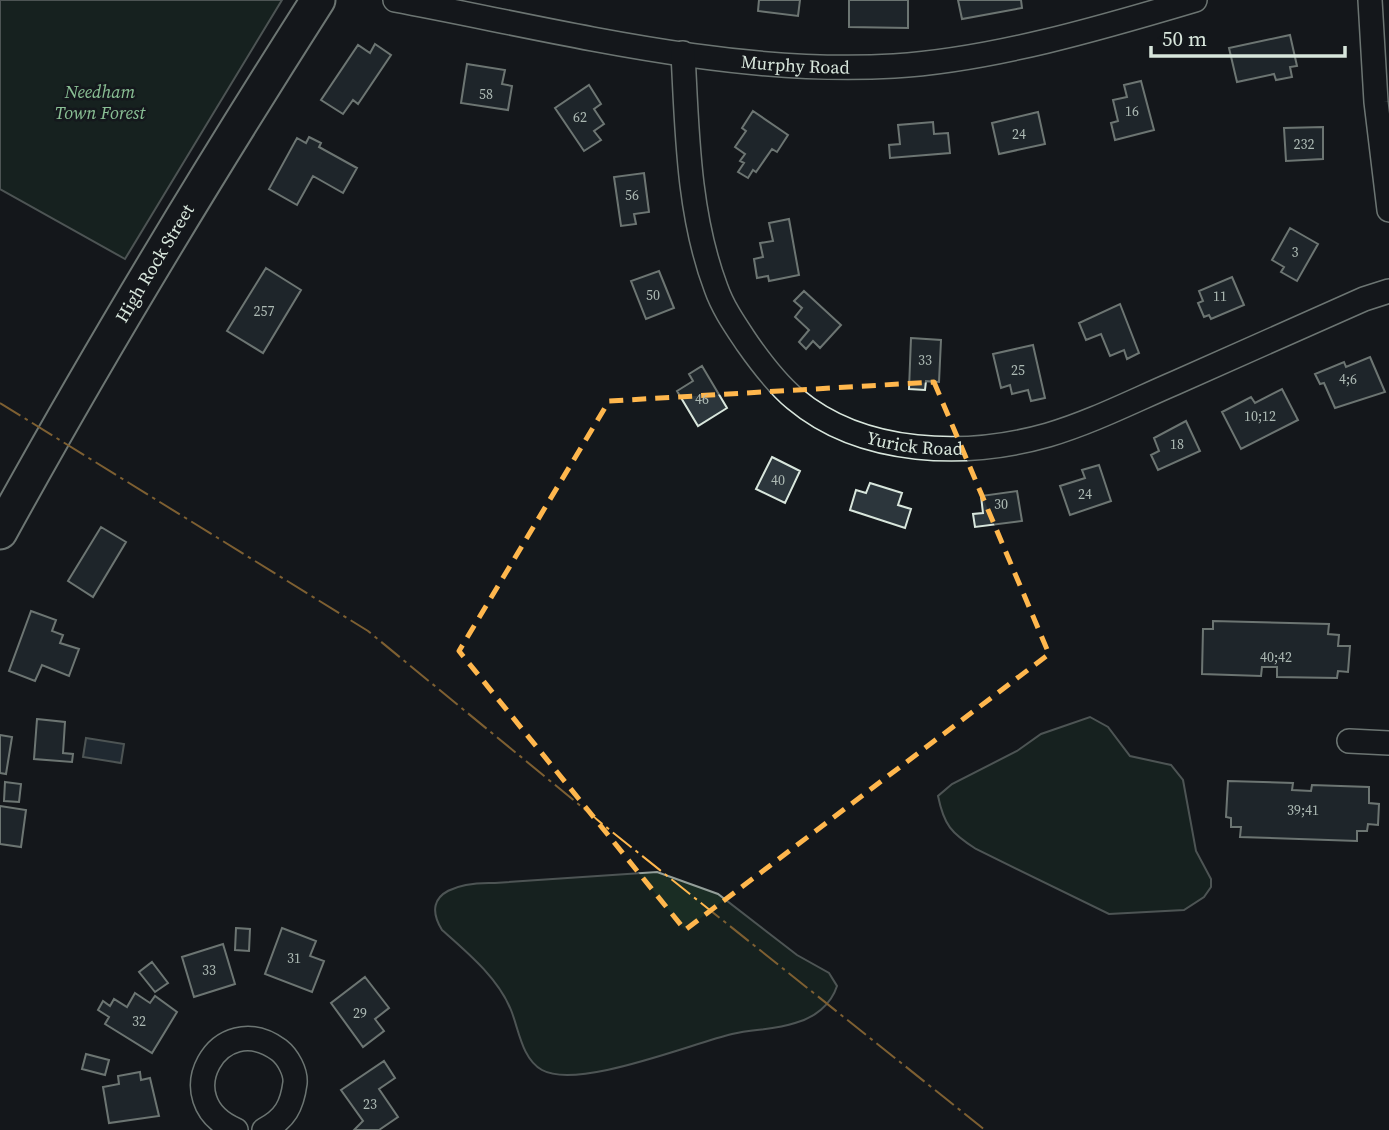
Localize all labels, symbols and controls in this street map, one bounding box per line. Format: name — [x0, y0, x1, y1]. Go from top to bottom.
scale bar — [1151, 14, 1345, 58]
text: 50 m — [1162, 24, 1207, 53]
street label: Murphy Road — [740, 49, 850, 79]
park label: Needham Town Forest — [55, 79, 146, 125]
house number: 58 — [479, 84, 493, 104]
house number: 16 — [1125, 101, 1139, 121]
house number: 62 — [573, 107, 587, 127]
house number: 24 — [1012, 124, 1026, 144]
house number: 232 — [1294, 134, 1315, 154]
house number: 56 — [625, 185, 639, 205]
street label: High Rock Street — [109, 199, 200, 327]
house number: 3 — [1292, 242, 1299, 262]
house number: 50 — [646, 285, 660, 305]
house number: 11 — [1213, 286, 1227, 306]
house number: 257 — [254, 301, 275, 321]
house number: 33 — [918, 350, 932, 370]
house number: 25 — [1011, 360, 1025, 380]
house number: 4;6 — [1339, 369, 1357, 389]
house number: 46 — [695, 389, 709, 409]
house number: 10;12 — [1244, 406, 1276, 426]
street label: Yurick Road — [864, 425, 963, 461]
house number: 18 — [1170, 434, 1184, 454]
house number: 40 — [771, 470, 785, 490]
house number: 24 — [1078, 484, 1092, 504]
house number: 30 — [994, 494, 1008, 514]
house number: 40;42 — [1260, 647, 1292, 667]
house number: 39;41 — [1287, 800, 1319, 820]
house number: 31 — [287, 948, 301, 968]
house number: 33 — [202, 960, 216, 980]
house number: 29 — [353, 1003, 367, 1023]
house number: 32 — [132, 1011, 146, 1031]
house number: 23 — [363, 1094, 377, 1114]

